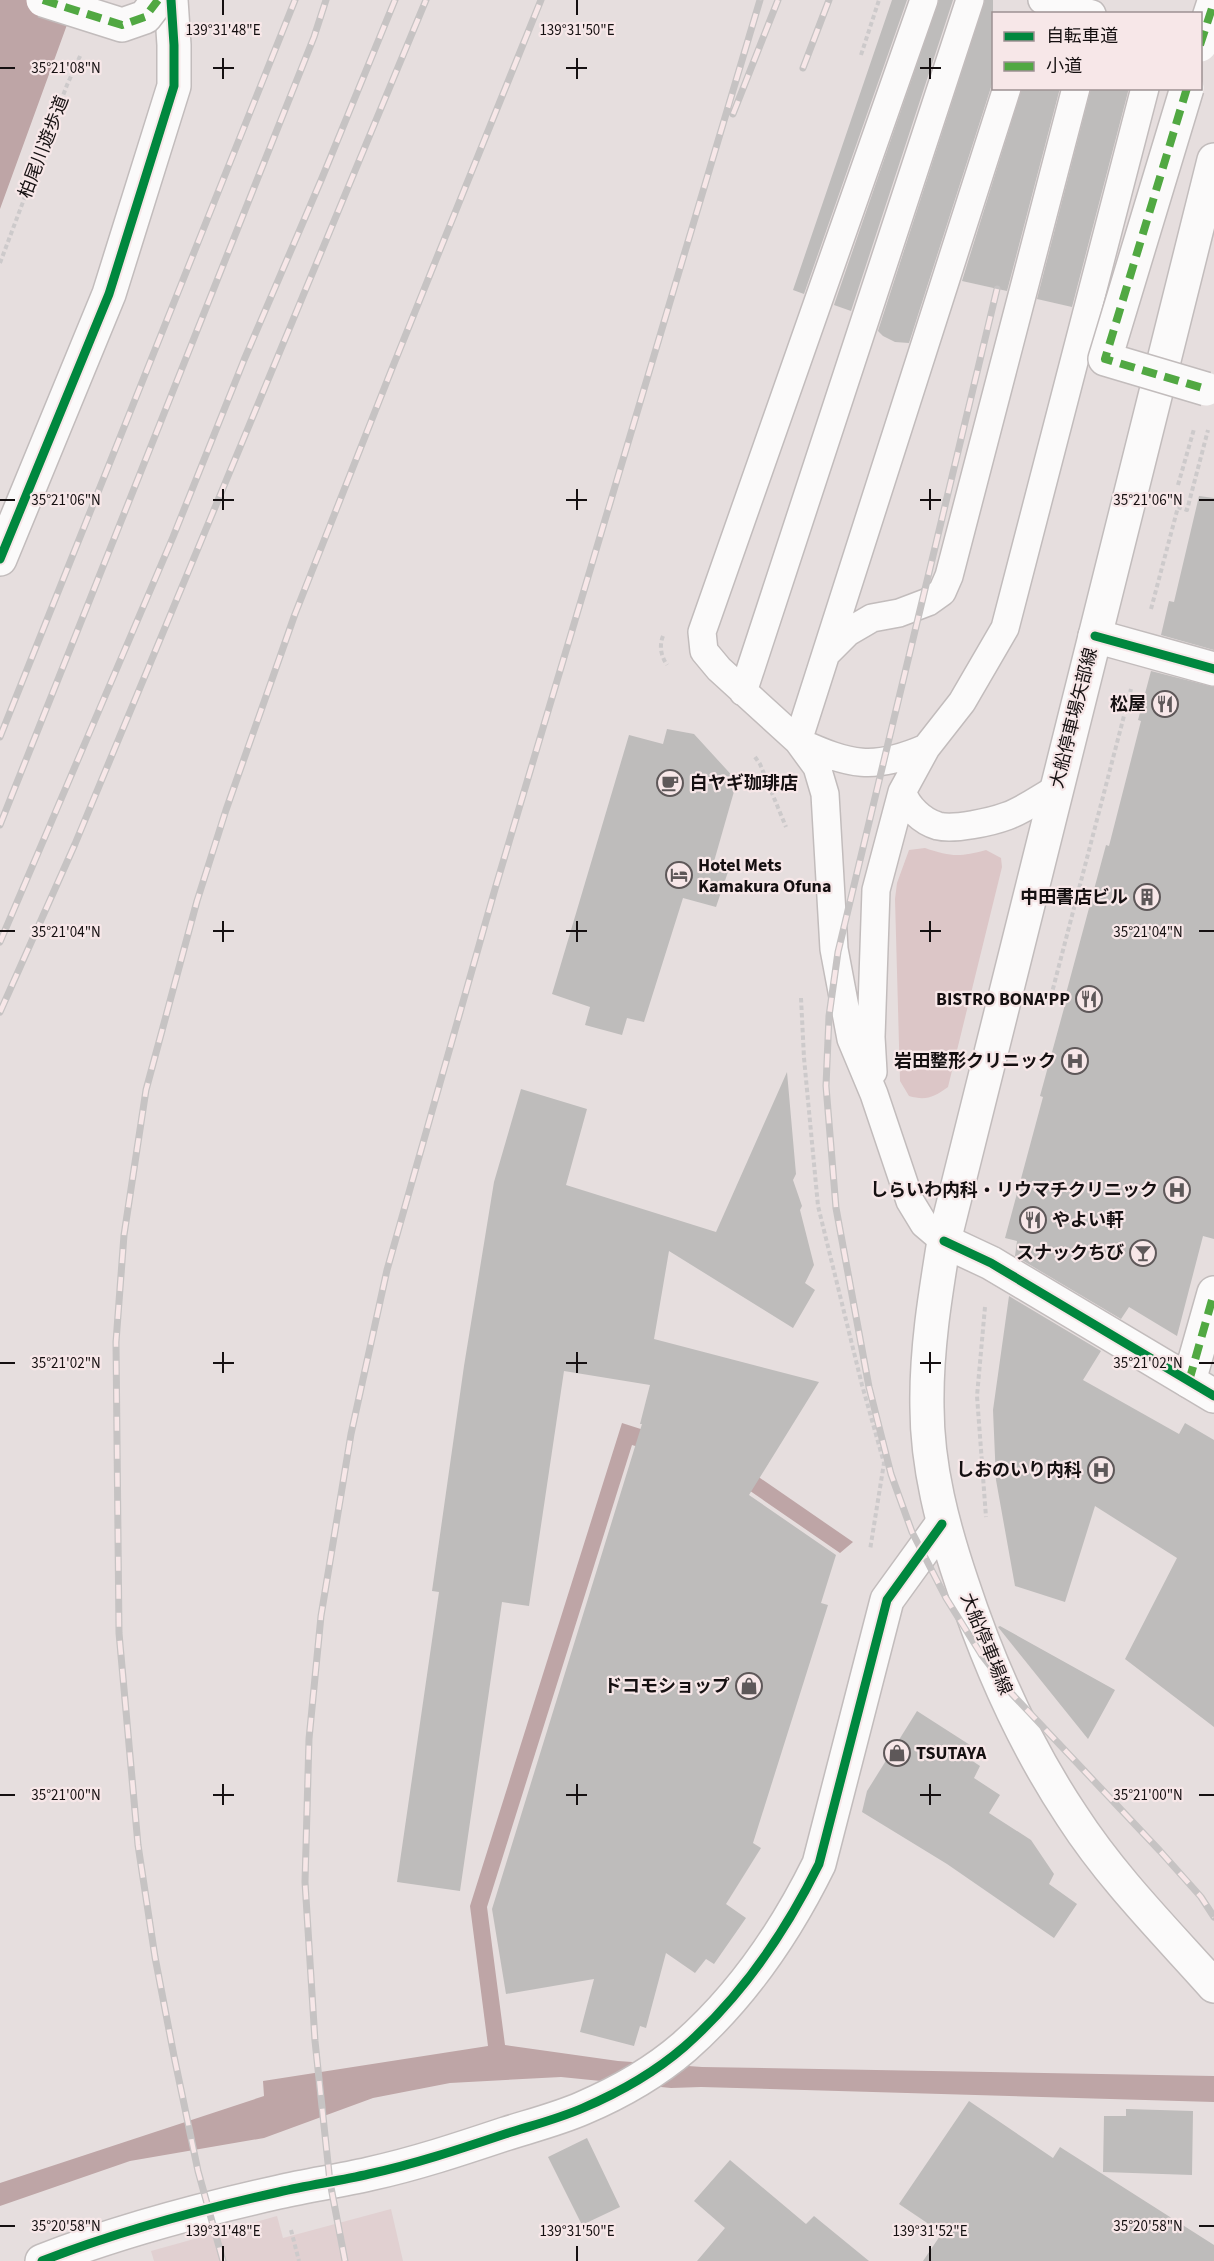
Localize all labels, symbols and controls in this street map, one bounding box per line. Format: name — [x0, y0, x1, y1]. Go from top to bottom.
legend — [992, 12, 1202, 90]
text: 139°31'48"E — [185, 20, 261, 41]
text: 139°31'50"E — [539, 20, 615, 41]
text: 自転車道 — [1046, 24, 1118, 49]
text: 小道 — [1046, 54, 1082, 79]
text: 35°21'08"N — [31, 58, 101, 79]
street label: 柏尾川遊歩道 — [13, 92, 75, 202]
text: 35°21'06"N — [31, 490, 101, 511]
text: 35°21'06"N — [1113, 490, 1183, 511]
street label: 大船停車場矢部線 — [1044, 645, 1104, 791]
restaurant icon: 松屋 — [1150, 689, 1180, 719]
place label: 松屋 — [1110, 692, 1146, 717]
cafe icon: 白ヤギ珈琲店 — [655, 768, 685, 798]
place label: 白ヤギ珈琲店 — [690, 771, 798, 796]
place label: Hotel Mets Kamakura Ofuna — [698, 853, 831, 899]
hotel icon: Hotel Mets Kamakura Ofuna — [664, 860, 694, 890]
building icon: 中田書店ビル — [1132, 882, 1162, 912]
place label: 中田書店ビル — [1020, 885, 1128, 910]
text: 35°21'04"N — [31, 922, 101, 943]
text: 35°21'04"N — [1113, 922, 1183, 943]
restaurant icon: BISTRO BONA'PP — [1074, 984, 1104, 1014]
place label: BISTRO BONA'PP — [936, 987, 1070, 1012]
hospital icon: 岩田整形クリニック — [1060, 1046, 1090, 1076]
place label: 岩田整形クリニック — [894, 1049, 1056, 1074]
hospital icon: しらいわ内科・リウマチクリニック — [1162, 1175, 1192, 1205]
place label: しらいわ内科・リウマチクリニック — [870, 1178, 1158, 1203]
restaurant icon: やよい軒 — [1018, 1205, 1048, 1235]
place label: やよい軒 — [1052, 1208, 1124, 1233]
bar icon: スナックちび — [1128, 1238, 1158, 1268]
place label: スナックちび — [1016, 1241, 1124, 1266]
text: 35°21'02"N — [31, 1353, 101, 1374]
text: 35°21'02"N — [1113, 1353, 1183, 1374]
hospital icon: しおのいり内科 — [1086, 1455, 1116, 1485]
place label: しおのいり内科 — [956, 1458, 1082, 1483]
street label: 大船停車場線 — [954, 1589, 1018, 1699]
shop icon: ドコモショップ — [734, 1671, 764, 1701]
place label: ドコモショップ — [604, 1674, 730, 1699]
shop icon: TSUTAYA — [882, 1738, 912, 1768]
place label: TSUTAYA — [916, 1741, 987, 1766]
text: 35°21'00"N — [31, 1785, 101, 1806]
text: 35°21'00"N — [1113, 1785, 1183, 1806]
text: 35°20'58"N — [31, 2216, 101, 2237]
text: 35°20'58"N — [1113, 2216, 1183, 2237]
text: 139°31'48"E — [185, 2221, 261, 2242]
text: 139°31'50"E — [539, 2221, 615, 2242]
text: 139°31'52"E — [892, 2221, 968, 2242]

